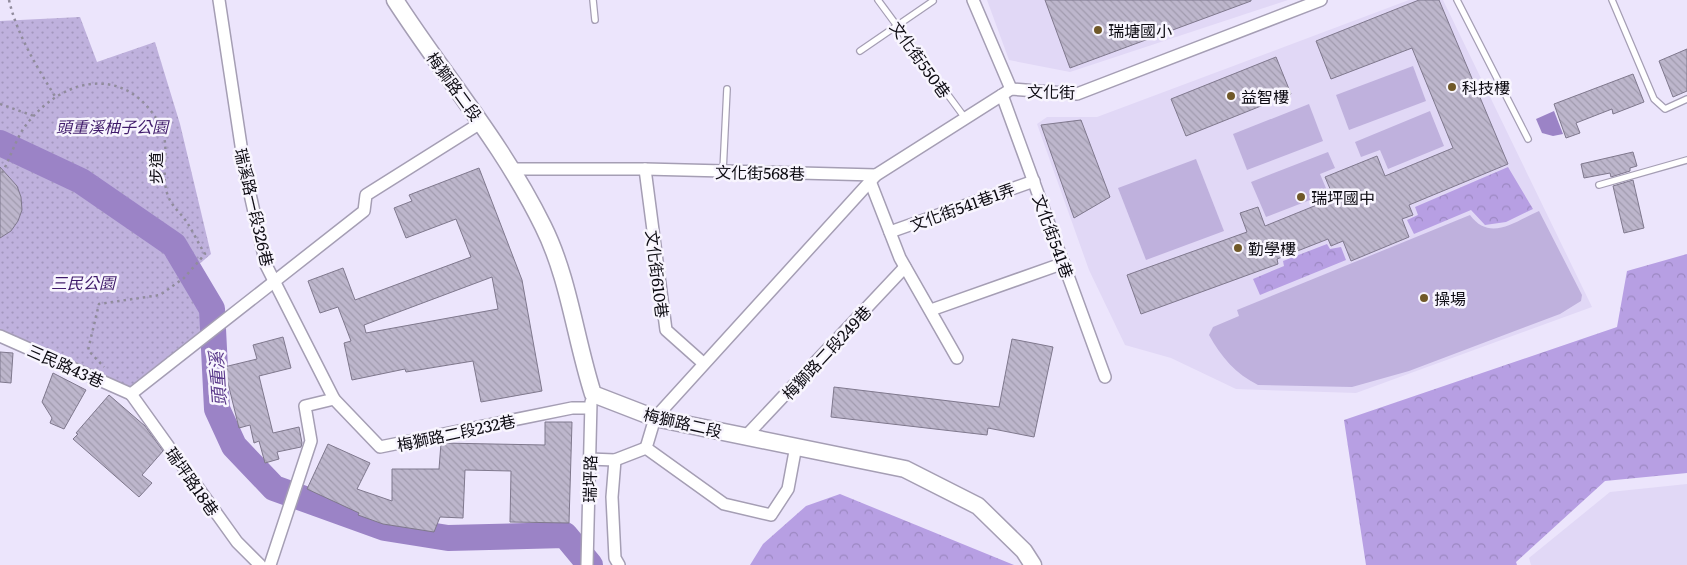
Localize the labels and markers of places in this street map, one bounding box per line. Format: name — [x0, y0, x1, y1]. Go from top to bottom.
place label: 瑞塘國小 — [1108, 18, 1172, 42]
marker: 瑞塘國小 — [1092, 24, 1104, 36]
place label: 科技樓 — [1462, 75, 1510, 99]
marker: 科技樓 — [1446, 81, 1458, 93]
place label: 益智樓 — [1241, 84, 1289, 108]
marker: 益智樓 — [1225, 90, 1237, 102]
place label: 瑞坪國中 — [1311, 185, 1375, 209]
marker: 瑞坪國中 — [1295, 191, 1307, 203]
place label: 勤學樓 — [1248, 236, 1296, 260]
marker: 勤學樓 — [1232, 242, 1244, 254]
place label: 操場 — [1434, 286, 1466, 310]
marker: 操場 — [1418, 292, 1430, 304]

